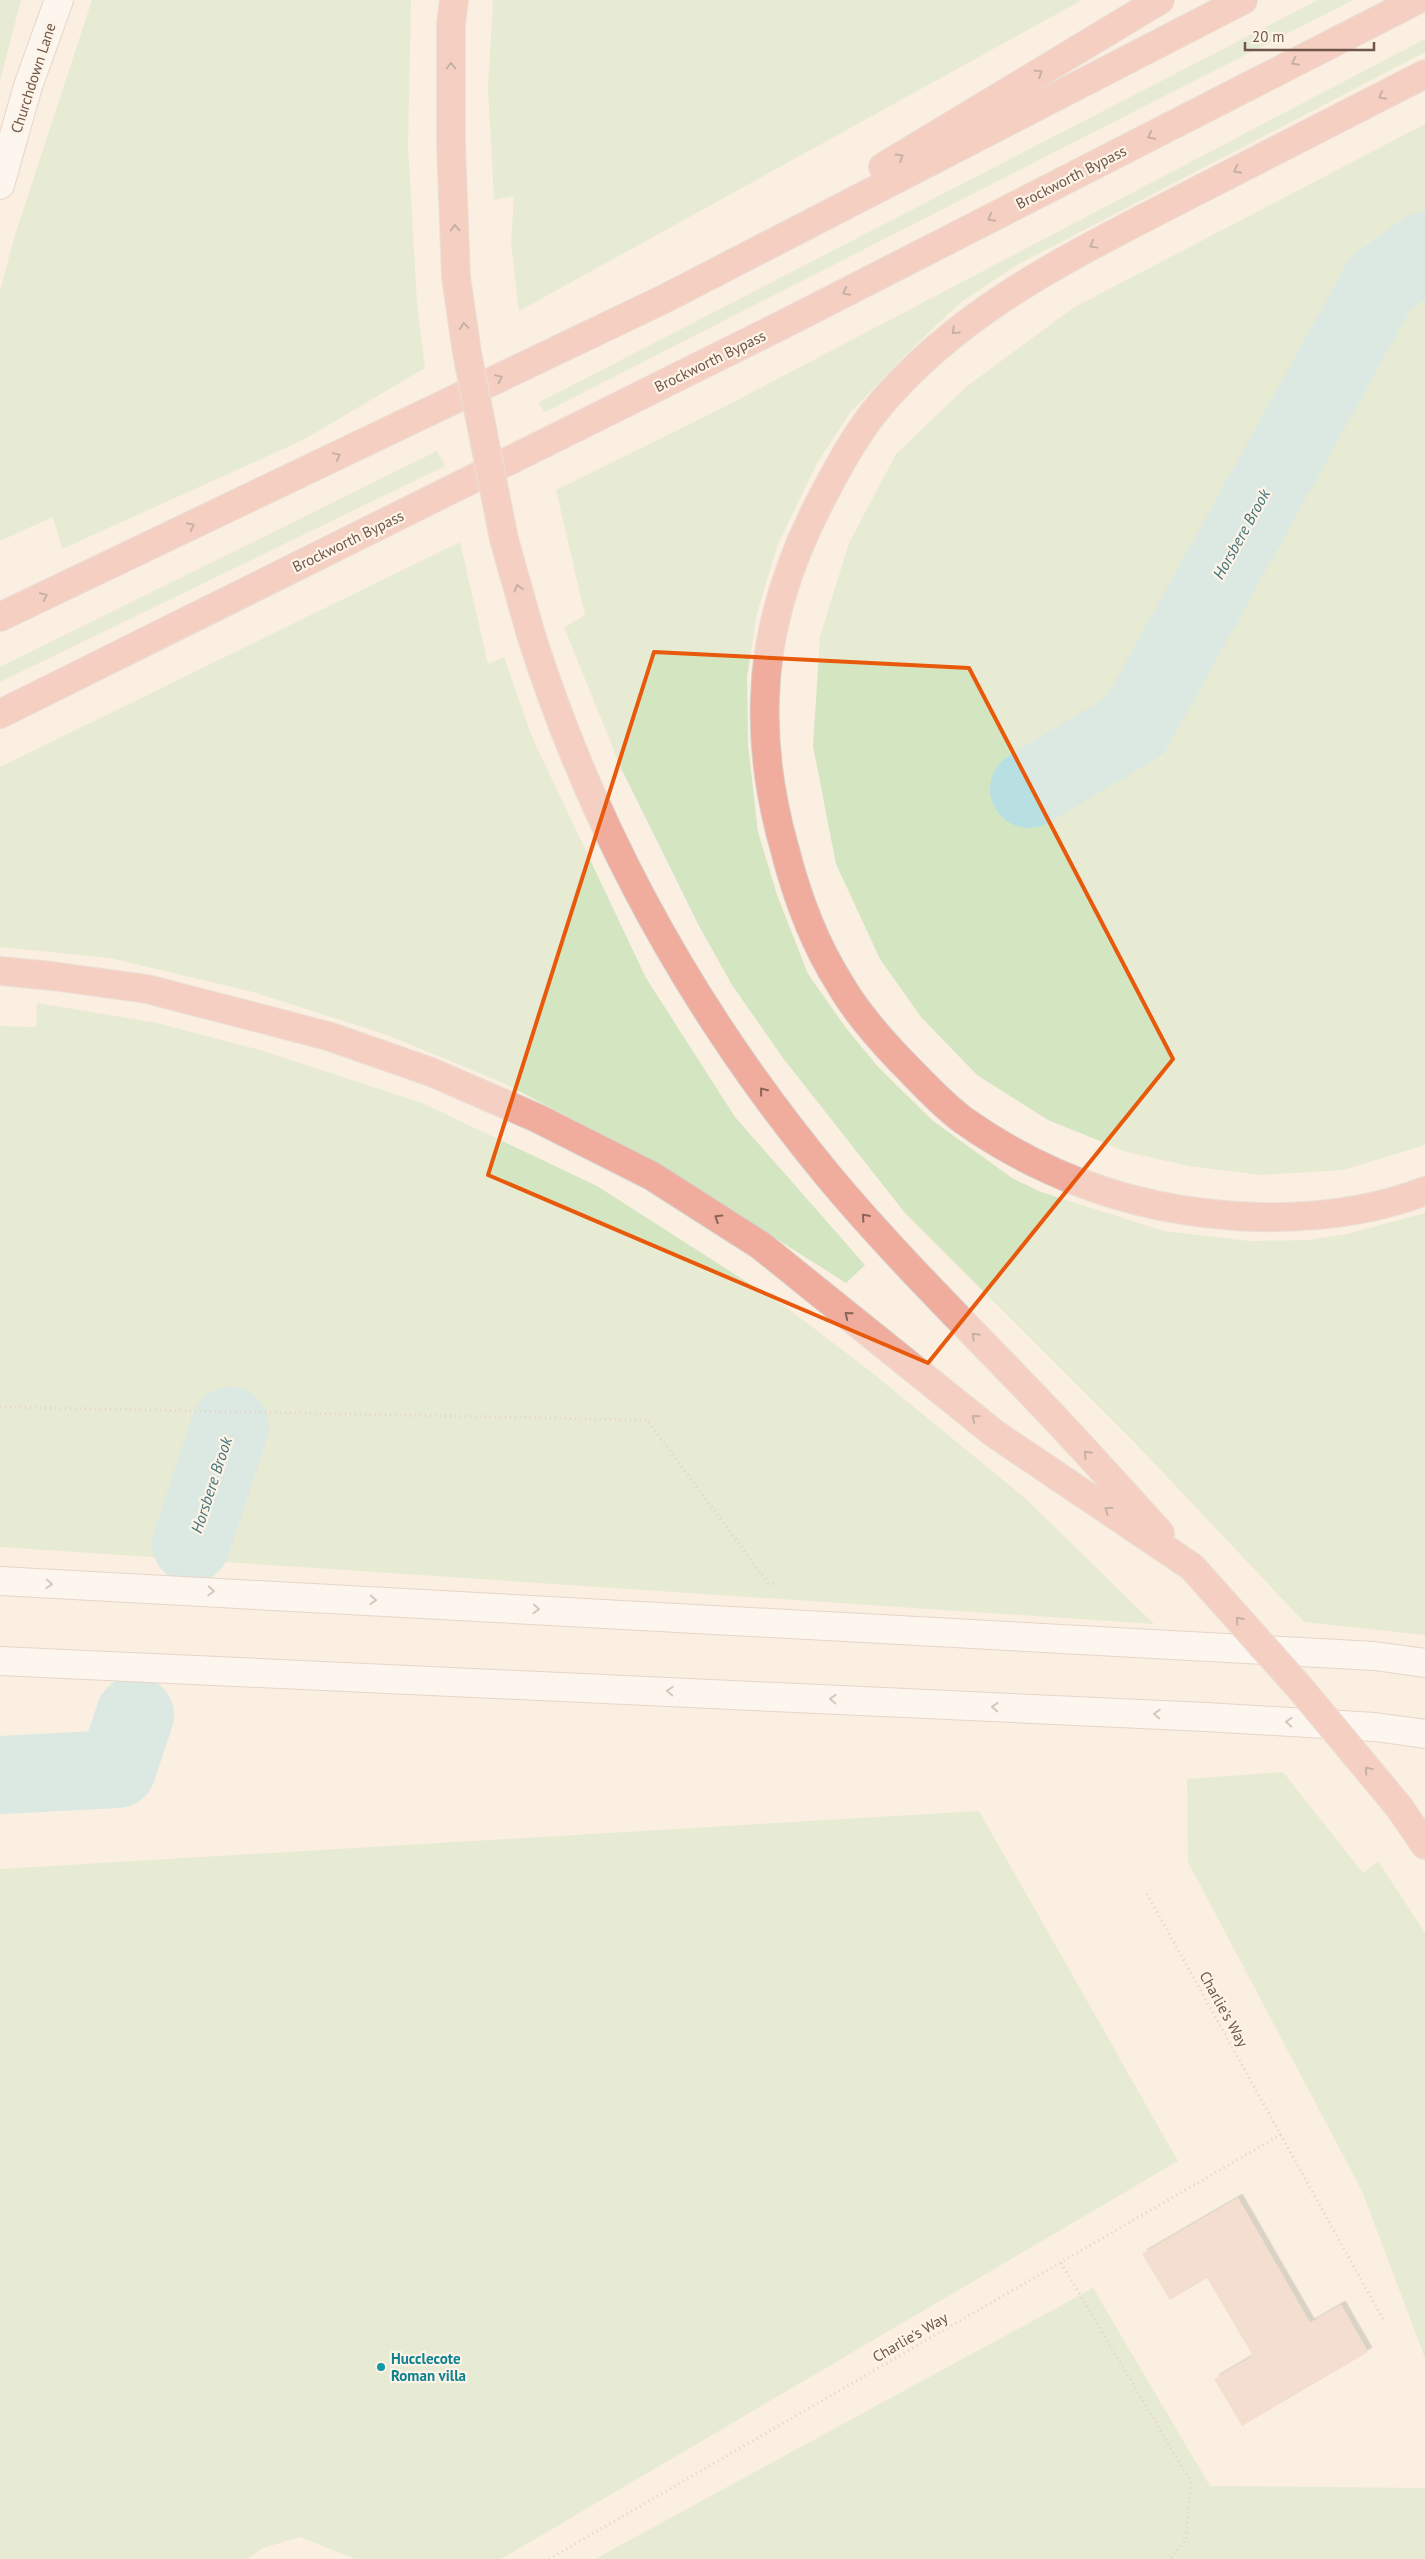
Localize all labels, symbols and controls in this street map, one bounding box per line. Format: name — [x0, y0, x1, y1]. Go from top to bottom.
street label: Churchdown Lane — [6, 20, 60, 136]
scale bar — [1245, 20, 1374, 52]
text: 20 m — [1252, 27, 1285, 46]
one-way arrow — [1292, 56, 1301, 66]
one-way arrow — [446, 61, 456, 69]
one-way arrow — [1034, 69, 1043, 79]
one-way arrow — [1378, 90, 1387, 100]
one-way arrow — [1147, 130, 1156, 140]
street label: Brockworth Bypass — [1013, 141, 1129, 213]
one-way arrow — [895, 153, 904, 163]
one-way arrow — [1233, 164, 1242, 174]
one-way arrow — [987, 212, 996, 222]
one-way arrow — [449, 224, 460, 232]
one-way arrow — [1089, 239, 1098, 249]
one-way arrow — [842, 286, 851, 296]
one-way arrow — [459, 322, 469, 330]
one-way arrow — [952, 325, 961, 334]
street label: Brockworth Bypass — [651, 326, 769, 396]
one-way arrow — [494, 374, 503, 384]
one-way arrow — [332, 451, 341, 462]
water label: Horsbere Brook — [1208, 485, 1274, 582]
street label: Brockworth Bypass — [289, 506, 407, 576]
one-way arrow — [185, 522, 194, 532]
one-way arrow — [513, 583, 524, 592]
one-way arrow — [39, 592, 48, 602]
one-way arrow — [760, 1087, 769, 1097]
one-way arrow — [862, 1214, 871, 1223]
one-way arrow — [715, 1215, 724, 1224]
one-way arrow — [845, 1313, 854, 1321]
one-way arrow — [972, 1333, 981, 1342]
one-way arrow — [971, 1414, 980, 1423]
water label: Horsbere Brook — [186, 1434, 236, 1536]
one-way arrow — [1084, 1450, 1093, 1459]
one-way arrow — [1104, 1507, 1114, 1516]
one-way arrow — [45, 1578, 53, 1589]
one-way arrow — [207, 1586, 215, 1597]
one-way arrow — [370, 1595, 378, 1606]
one-way arrow — [532, 1604, 540, 1615]
one-way arrow — [1236, 1616, 1245, 1625]
one-way arrow — [666, 1686, 674, 1696]
one-way arrow — [828, 1693, 836, 1704]
one-way arrow — [991, 1701, 999, 1712]
one-way arrow — [1153, 1709, 1161, 1720]
one-way arrow — [1285, 1716, 1293, 1727]
one-way arrow — [1365, 1767, 1373, 1776]
street label: Charlie's Way — [1195, 1968, 1253, 2050]
street label: Charlie's Way — [869, 2308, 951, 2366]
place label: Hucclecote Roman villa — [391, 2349, 466, 2385]
marker: Hucclecote Roman villa — [375, 2361, 387, 2373]

